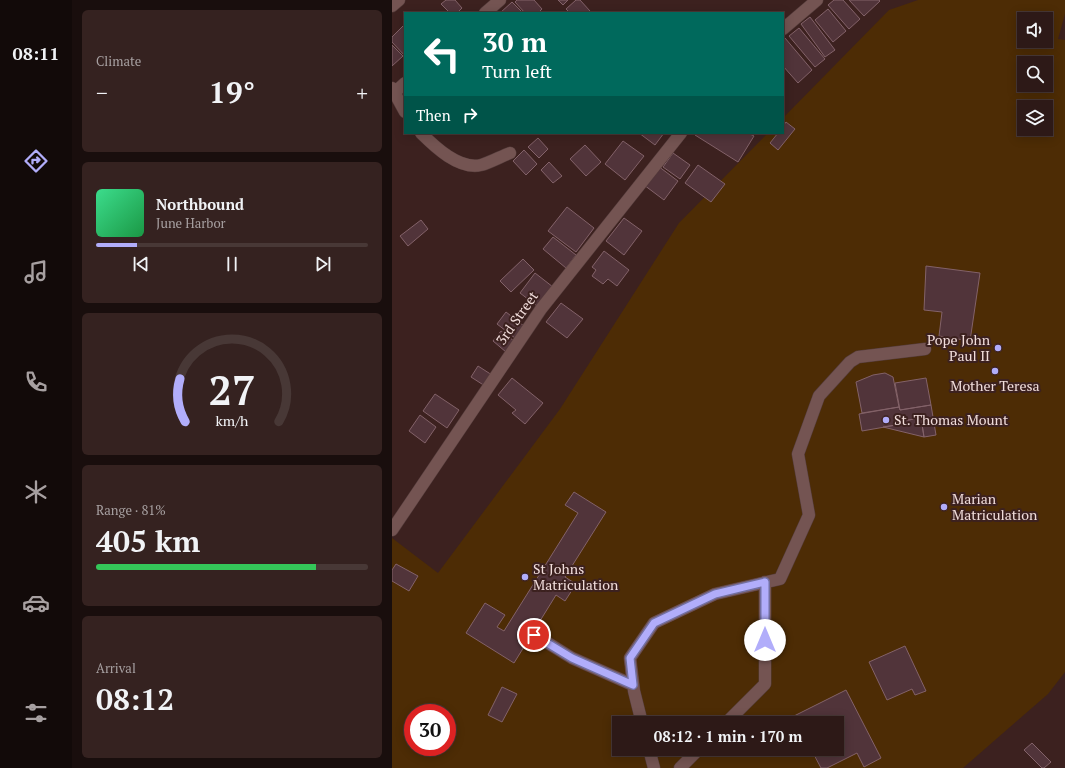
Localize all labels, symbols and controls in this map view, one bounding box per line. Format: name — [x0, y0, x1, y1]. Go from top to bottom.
map controls — [1017, 12, 1053, 136]
button: sound — [1017, 12, 1053, 48]
text: 30 m — [482, 23, 547, 60]
icon: left — [416, 28, 468, 80]
text: 08:11 — [13, 41, 59, 65]
text: Climate — [96, 52, 141, 70]
button: search — [1017, 56, 1053, 92]
text: Turn left — [482, 59, 552, 83]
text: 19° — [209, 72, 255, 112]
text: − — [96, 78, 108, 107]
text: + — [356, 78, 368, 107]
button: layers — [1017, 100, 1053, 136]
icon: right — [459, 104, 481, 126]
text: Then — [416, 105, 451, 125]
icon: directions — [22, 147, 50, 175]
text: Northbound — [156, 194, 244, 214]
text: June Harbor — [156, 214, 226, 232]
icon: previous — [130, 253, 152, 275]
icon: pause — [221, 253, 243, 275]
icon: next — [312, 253, 334, 275]
icon: music — [22, 258, 50, 286]
street label: 3rd Street — [491, 286, 542, 348]
place label: Pope John Paul II — [927, 330, 991, 365]
marker: Pope John Paul II — [993, 343, 1003, 353]
text: 27 — [208, 362, 256, 417]
marker: Mother Teresa — [990, 366, 1000, 376]
icon: phone — [22, 368, 50, 396]
place label: Mother Teresa — [950, 376, 1040, 395]
place label: St. Thomas Mount — [894, 410, 1009, 429]
text: km/h — [216, 411, 249, 430]
marker: St. Thomas Mount — [881, 415, 891, 425]
icon: climate — [22, 478, 50, 506]
place label: Marian Matriculation — [952, 489, 1038, 524]
text: Range · 81% — [96, 501, 166, 519]
marker: Marian Matriculation — [939, 502, 949, 512]
text: 405 km — [96, 521, 200, 561]
place label: St Johns Matriculation — [533, 559, 619, 594]
marker: St Johns Matriculation — [520, 572, 530, 582]
icon: car — [22, 589, 50, 617]
pin — [517, 618, 551, 652]
position arrow — [744, 619, 786, 661]
icon: arrive — [523, 624, 545, 646]
text: Arrival — [96, 659, 136, 677]
text: 08:12 — [96, 679, 174, 719]
icon: filters — [22, 699, 50, 727]
speed limit sign: 30 — [404, 704, 456, 756]
text: 08:12 · 1 min · 170 m — [654, 726, 802, 746]

